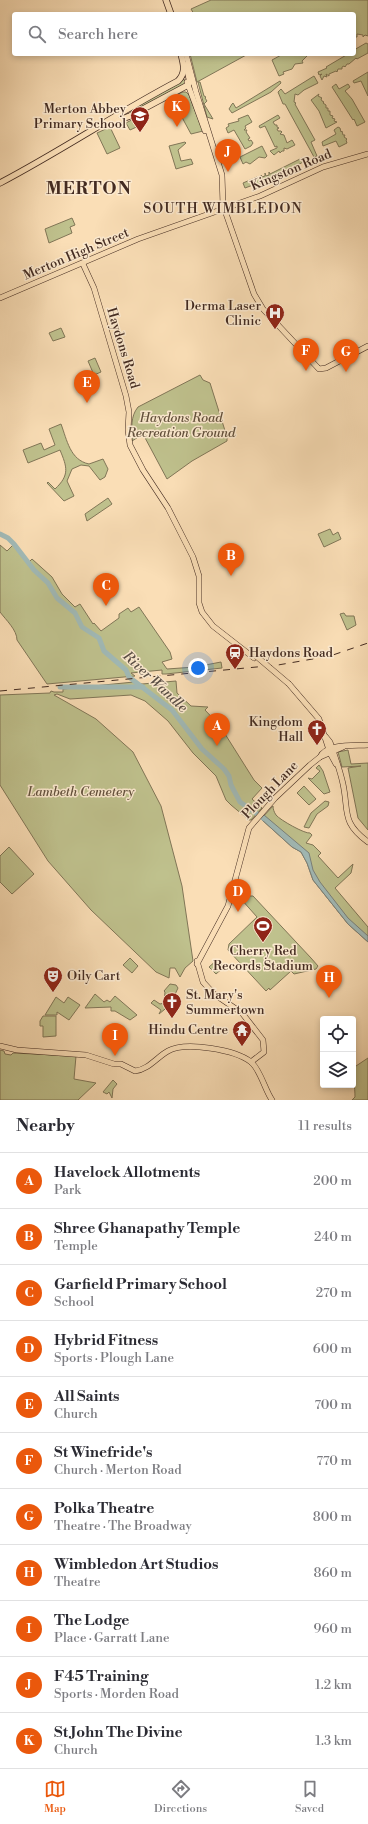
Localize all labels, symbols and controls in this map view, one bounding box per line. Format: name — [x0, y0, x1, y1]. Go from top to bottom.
search box — [12, 12, 356, 56]
icon: search — [26, 23, 48, 45]
text: Search here — [58, 25, 138, 44]
pin: K — [164, 94, 190, 127]
place label: Merton Abbey Primary School — [34, 101, 127, 132]
school or university icon: Merton Abbey Primary School — [129, 105, 151, 133]
pin: J — [215, 139, 241, 172]
street label: Kingston Road — [248, 146, 334, 194]
district label: MERTON — [46, 178, 132, 200]
district label: SOUTH WIMBLEDON — [143, 200, 303, 218]
street label: Merton High Street — [21, 224, 132, 284]
place label: Derma Laser Clinic — [185, 298, 261, 329]
hospital icon: Derma Laser Clinic — [264, 302, 286, 330]
street label: Haydons Road — [103, 306, 143, 391]
pin: F — [293, 338, 319, 371]
pin: G — [333, 339, 359, 372]
pin: E — [74, 370, 100, 403]
park label: Haydons Road Recreation Ground — [126, 410, 236, 441]
pin: B — [218, 543, 244, 576]
pin: C — [93, 573, 119, 606]
station icon: Haydons Road — [224, 642, 246, 670]
place label: Haydons Road — [249, 645, 334, 661]
water label: River Wandle — [118, 647, 191, 717]
your location — [188, 658, 208, 678]
pin: A — [204, 713, 230, 746]
place label: Kingdom Hall — [249, 714, 304, 745]
church icon: Kingdom Hall — [306, 718, 328, 746]
street label: Plough Lane — [238, 757, 302, 822]
park label: Lambeth Cemetery — [27, 784, 135, 800]
pin: D — [225, 879, 251, 912]
sports icon: Cherry Red Records Stadium — [252, 915, 274, 943]
place label: Cherry Red Records Stadium — [213, 943, 314, 974]
theatre icon: Oily Cart — [42, 965, 64, 993]
pin: H — [316, 965, 342, 998]
place label: Oily Cart — [67, 968, 121, 984]
place label: St. Mary's Summertown — [186, 987, 265, 1018]
church icon: St. Mary's Summertown — [161, 991, 183, 1019]
map controls — [320, 1016, 356, 1088]
button: locate — [320, 1016, 356, 1052]
temple icon: Hindu Centre — [231, 1019, 253, 1047]
place label: Hindu Centre — [148, 1022, 228, 1038]
pin: I — [102, 1023, 128, 1056]
button: layers — [320, 1052, 356, 1088]
text: Nearby — [16, 1115, 75, 1137]
text: 11 results — [298, 1118, 352, 1134]
text: Havelock Allotments — [54, 1163, 200, 1182]
text: A — [24, 1173, 34, 1189]
text: 200 m — [313, 1173, 352, 1189]
text: Park — [54, 1182, 81, 1198]
text: Shree Ghanapathy Temple — [54, 1219, 240, 1238]
text: B — [24, 1229, 34, 1245]
text: 240 m — [314, 1229, 352, 1245]
text: Temple — [54, 1238, 98, 1254]
text: Garfield Primary School — [54, 1275, 227, 1294]
text: C — [24, 1285, 34, 1301]
text: 270 m — [316, 1285, 352, 1301]
text: School — [54, 1294, 94, 1310]
text: Hybrid Fitness — [54, 1331, 158, 1350]
text: D — [24, 1341, 34, 1357]
text: 600 m — [313, 1341, 352, 1357]
text: Sports · Plough Lane — [54, 1350, 174, 1366]
text: All Saints — [54, 1387, 119, 1406]
text: E — [24, 1397, 34, 1413]
text: 700 m — [314, 1397, 352, 1413]
text: Church — [54, 1406, 98, 1422]
text: St Winefride's — [54, 1443, 153, 1462]
text: F — [24, 1453, 34, 1469]
text: 770 m — [317, 1453, 352, 1469]
text: Church · Merton Road — [54, 1462, 182, 1478]
text: Polka Theatre — [54, 1499, 154, 1518]
text: G — [24, 1509, 34, 1525]
text: 800 m — [313, 1509, 352, 1525]
text: Theatre · The Broadway — [54, 1518, 192, 1534]
text: Wimbledon Art Studios — [54, 1555, 219, 1574]
text: H — [24, 1565, 34, 1581]
text: 860 m — [313, 1565, 352, 1581]
text: Theatre — [54, 1574, 100, 1590]
text: The Lodge — [54, 1611, 129, 1630]
text: I — [26, 1621, 32, 1637]
text: 960 m — [314, 1621, 352, 1637]
text: Place · Garratt Lane — [54, 1630, 170, 1646]
text: F45 Training — [54, 1667, 148, 1686]
text: J — [26, 1677, 32, 1693]
text: 1.2 km — [315, 1677, 352, 1693]
text: Sports · Morden Road — [54, 1686, 179, 1702]
text: St John The Divine — [54, 1723, 182, 1742]
text: K — [24, 1733, 34, 1749]
text: 1.3 km — [315, 1733, 352, 1749]
text: Church — [54, 1742, 98, 1758]
tab: Map — [44, 1778, 66, 1816]
tab: Directions — [154, 1778, 207, 1816]
tab: Saved — [295, 1778, 324, 1816]

